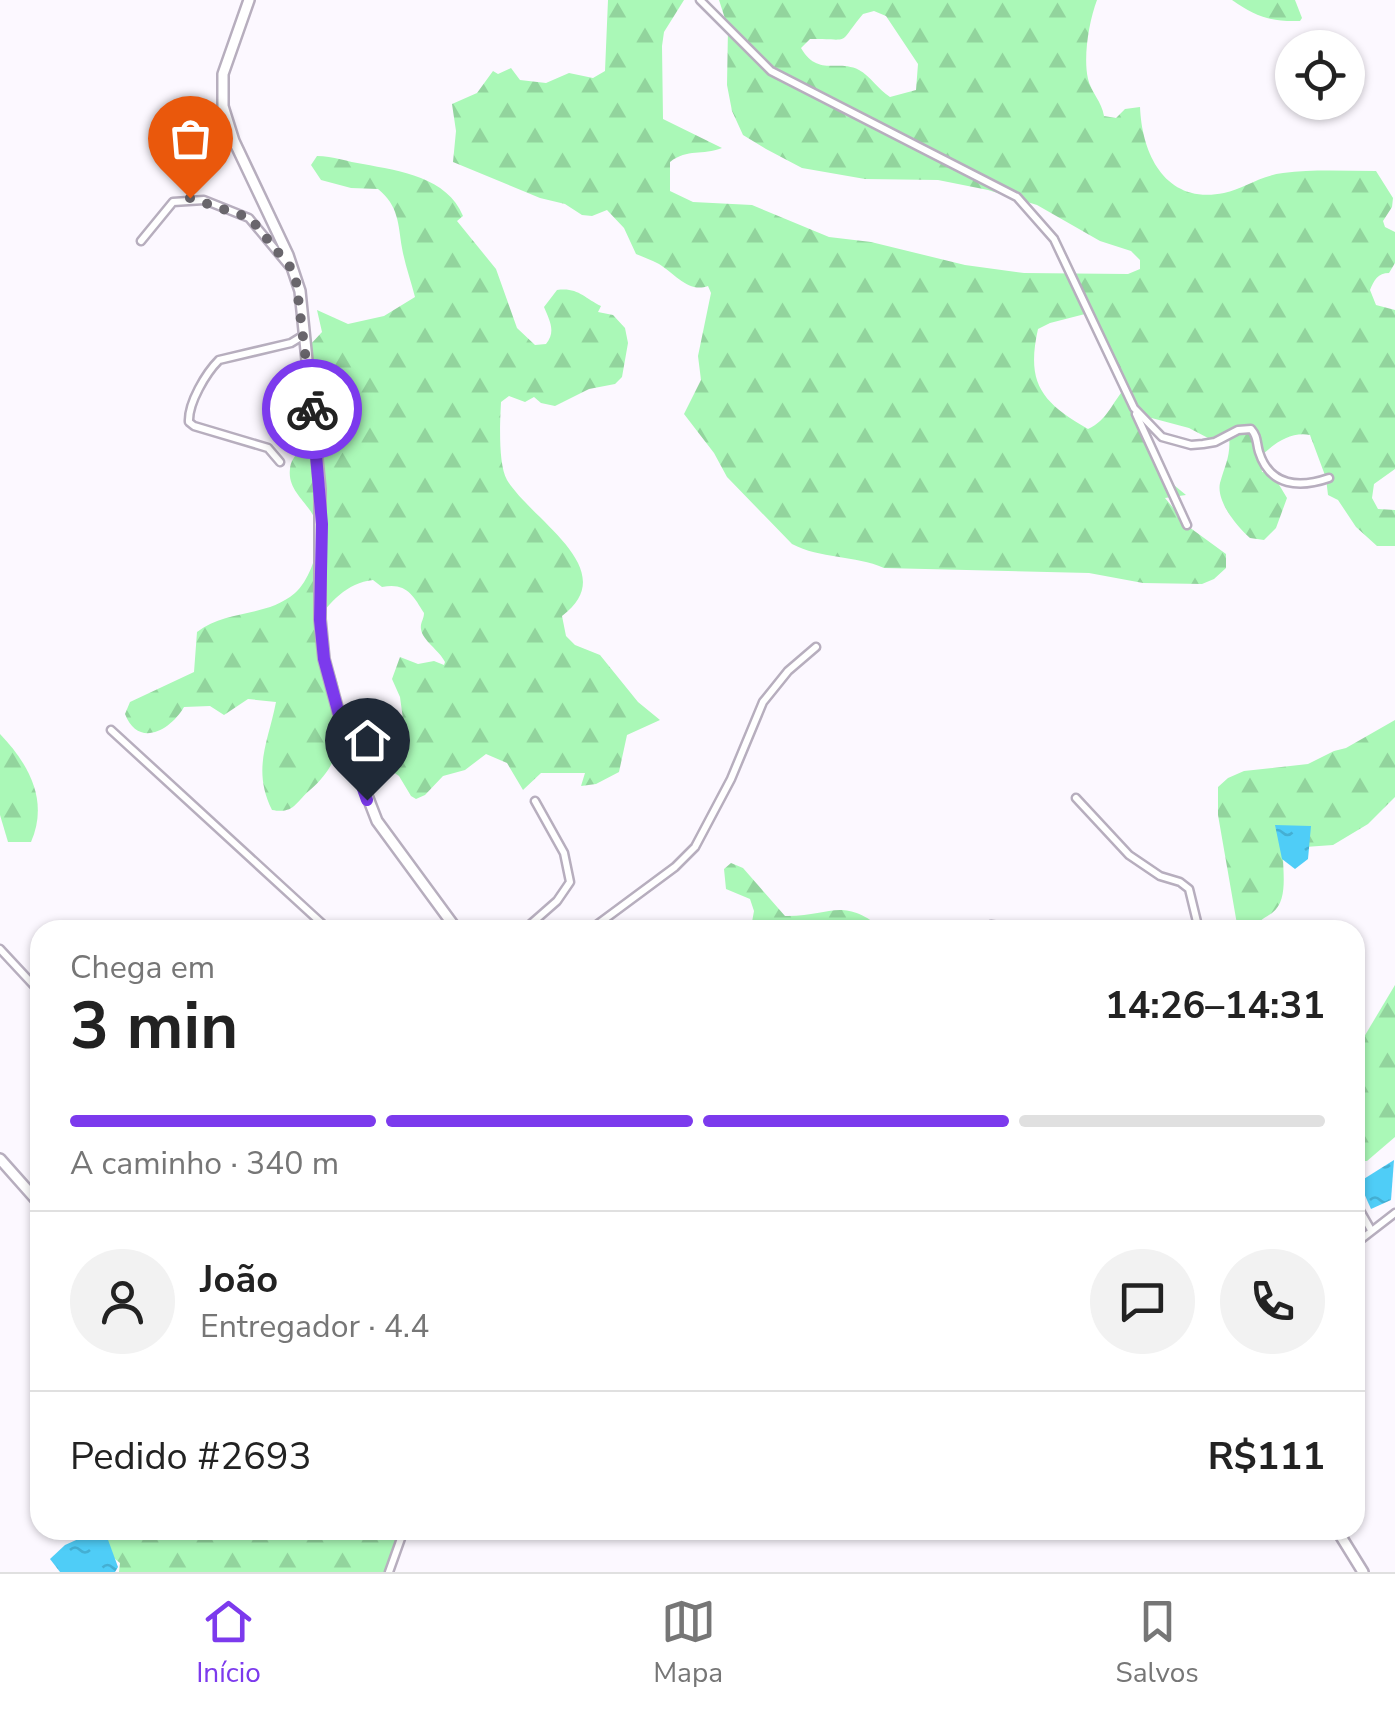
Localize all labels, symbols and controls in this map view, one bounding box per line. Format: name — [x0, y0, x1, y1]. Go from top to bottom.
map controls — [1275, 30, 1365, 120]
button: locate — [1275, 30, 1365, 120]
pin — [148, 96, 233, 199]
icon: bag — [163, 111, 218, 166]
courier — [262, 359, 362, 459]
icon: bike — [285, 382, 340, 437]
pin — [325, 698, 410, 801]
icon: home — [340, 713, 395, 768]
text: Chega em — [70, 946, 215, 989]
text: 14:26–14:31 — [1105, 980, 1325, 1031]
text: 3 min — [70, 982, 238, 1071]
text: A caminho · 340 m — [70, 1142, 339, 1185]
button: person — [70, 1249, 175, 1354]
button: chat — [1090, 1249, 1195, 1354]
button: phone — [1220, 1249, 1325, 1354]
text: João — [200, 1254, 278, 1305]
text: Entregador · 4.4 — [200, 1305, 429, 1348]
text: Pedido #2693 — [70, 1431, 311, 1482]
text: R$111 — [1208, 1431, 1325, 1482]
tab: Início — [196, 1594, 261, 1692]
tab: Mapa — [653, 1594, 723, 1692]
tab: Salvos — [1116, 1594, 1199, 1692]

